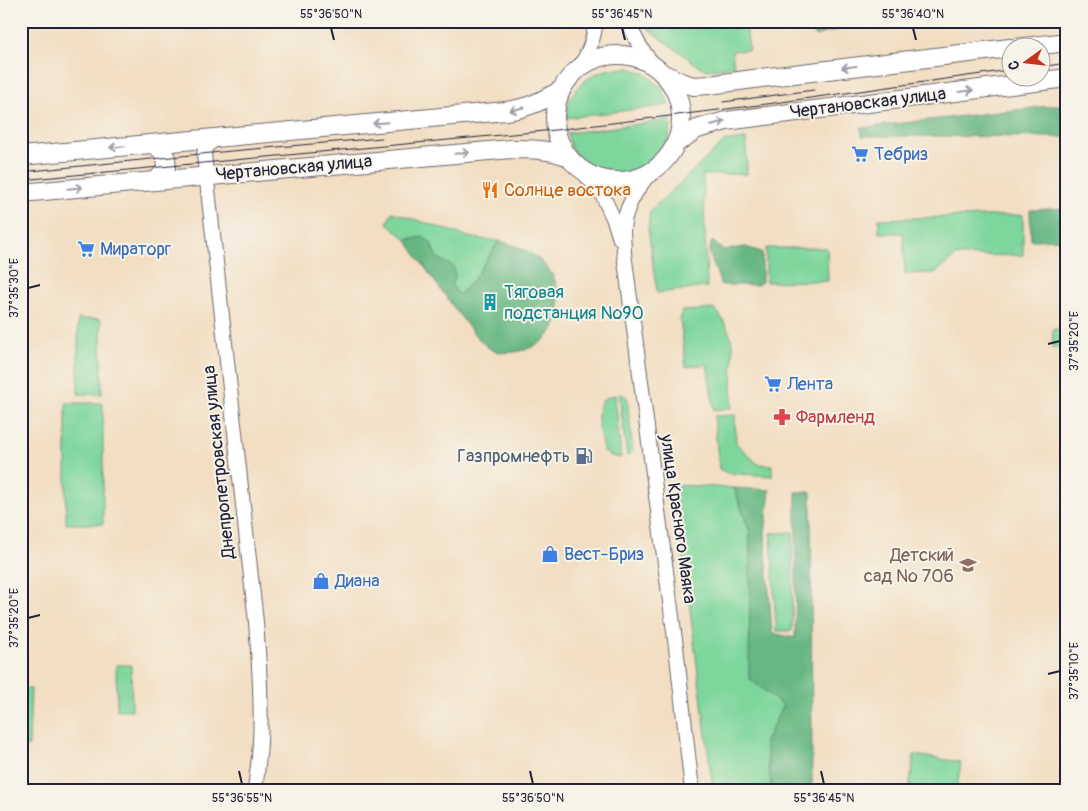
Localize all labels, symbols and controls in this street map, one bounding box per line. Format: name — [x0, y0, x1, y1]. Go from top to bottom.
text: 55°36'50"N — [300, 7, 362, 22]
text: 55°36'45"N — [592, 7, 652, 22]
text: 55°36'40"N — [882, 7, 944, 22]
north arrow — [1000, 38, 1050, 88]
text: С — [1005, 59, 1023, 72]
one-way arrow — [842, 62, 858, 72]
street label: Чертановская улица — [789, 82, 947, 124]
one-way arrow — [958, 85, 974, 95]
one-way arrow — [509, 105, 525, 114]
one-way arrow — [372, 118, 388, 128]
one-way arrow — [710, 118, 726, 128]
one-way arrow — [109, 142, 125, 152]
place label: Тебриз — [874, 143, 928, 166]
supermarket icon: Тебриз — [850, 144, 870, 164]
one-way arrow — [454, 148, 470, 158]
street label: Чертановская улица — [215, 150, 373, 186]
place label: Солнце востока — [504, 179, 631, 202]
restaurant icon: Солнце востока — [480, 180, 500, 200]
one-way arrow — [67, 183, 83, 193]
place label: Мираторг — [100, 238, 171, 261]
supermarket icon: Мираторг — [76, 239, 96, 259]
text: 37°35'30"E — [7, 258, 22, 318]
place label: Тяговая подстанция №90 — [504, 281, 644, 325]
building icon: Тяговая подстанция №90 — [480, 292, 500, 312]
text: 37°35'20"E — [1067, 311, 1082, 371]
street label: Днепропетровская улица — [197, 364, 241, 561]
place label: Лента — [786, 373, 833, 396]
supermarket icon: Лента — [763, 374, 783, 394]
place label: Фармленд — [796, 406, 875, 429]
pharmacy icon: Фармленд — [772, 407, 792, 427]
street label: улица Красного Маяка — [655, 432, 701, 605]
place label: Газпромнефть — [457, 445, 570, 468]
fuel station icon: Газпромнефть — [574, 446, 594, 466]
place label: Вест-Бриз — [564, 543, 645, 566]
shop icon: Вест-Бриз — [540, 544, 560, 564]
place label: Детский сад № 706 — [864, 544, 954, 588]
school or university icon: Детский сад № 706 — [958, 555, 978, 575]
place label: Диана — [334, 570, 380, 593]
shop icon: Диана — [311, 571, 331, 591]
text: 37°35'20"E — [7, 588, 22, 648]
text: 37°35'10"E — [1067, 642, 1082, 700]
text: 55°36'55"N — [212, 791, 272, 806]
text: 55°36'50"N — [502, 791, 564, 806]
text: 55°36'45"N — [794, 791, 854, 806]

